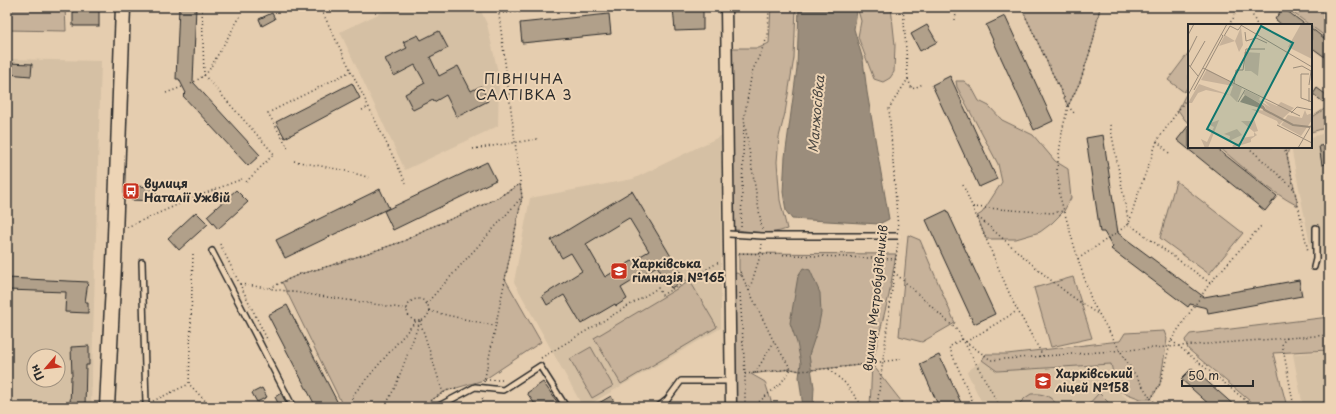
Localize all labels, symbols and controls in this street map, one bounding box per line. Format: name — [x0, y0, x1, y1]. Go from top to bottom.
inset map — [1188, 24, 1312, 148]
district label: ПІВНІЧНА САЛТІВКА 3 — [476, 68, 572, 105]
water label: Манжосівка — [803, 74, 828, 153]
place label: вулиця Наталії Ужвій — [144, 174, 230, 206]
bus stop icon: вулиця Наталії Ужвій — [121, 181, 141, 201]
street label: вулиця Метробудівників — [858, 224, 892, 372]
place label: Харківська гімназія №165 — [632, 254, 725, 286]
school or university icon: Харківська гімназія №165 — [609, 261, 629, 281]
north arrow — [26, 348, 66, 388]
text: Пн — [25, 362, 48, 384]
scale bar — [1182, 362, 1253, 388]
place label: Харківський ліцей №158 — [1055, 364, 1133, 396]
text: 50 m — [1188, 366, 1219, 384]
school or university icon: Харківський ліцей №158 — [1033, 371, 1053, 391]

